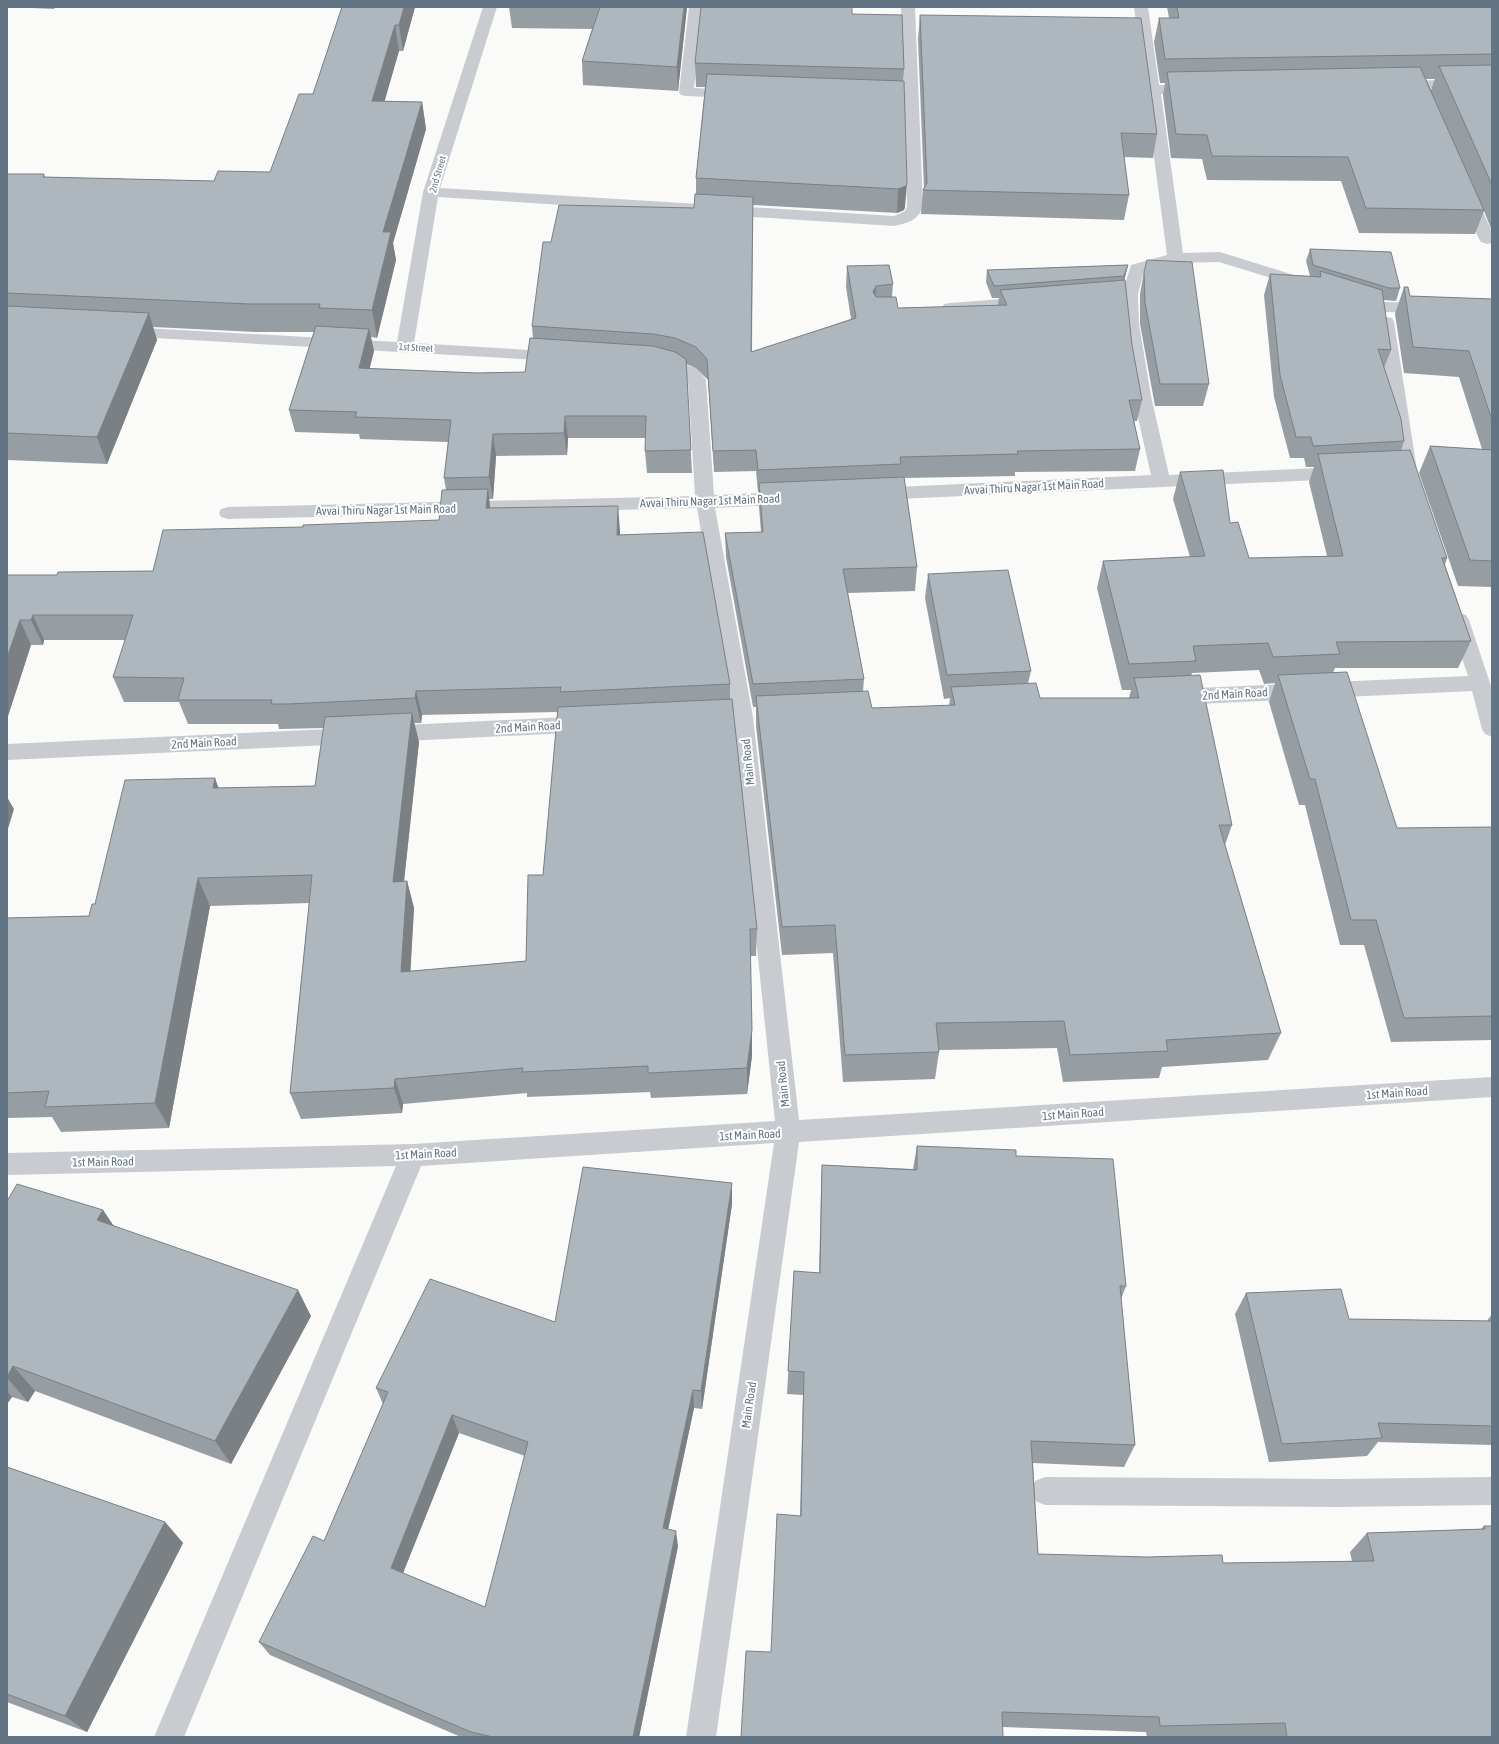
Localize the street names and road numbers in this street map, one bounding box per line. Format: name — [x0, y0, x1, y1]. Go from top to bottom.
street label: 2nd Street — [427, 154, 448, 194]
street label: 1st Street — [398, 341, 434, 354]
street label: Avvai Thiru Nagar 1st Main Road — [964, 476, 1104, 498]
street label: Avvai Thiru Nagar 1st Main Road — [640, 492, 780, 510]
street label: Avvai Thiru Nagar 1st Main Road — [316, 502, 456, 518]
street label: 2nd Main Road — [1202, 685, 1268, 703]
street label: 2nd Main Road — [495, 718, 561, 736]
street label: 2nd Main Road — [171, 734, 237, 752]
street label: Main Road — [739, 738, 757, 786]
street label: Main Road — [774, 1060, 792, 1108]
street label: 1st Main Road — [1366, 1084, 1428, 1102]
street label: 1st Main Road — [1042, 1105, 1104, 1123]
street label: 1st Main Road — [719, 1126, 781, 1144]
street label: 1st Main Road — [395, 1145, 457, 1163]
street label: 1st Main Road — [72, 1154, 134, 1170]
street label: Main Road — [739, 1381, 759, 1429]

